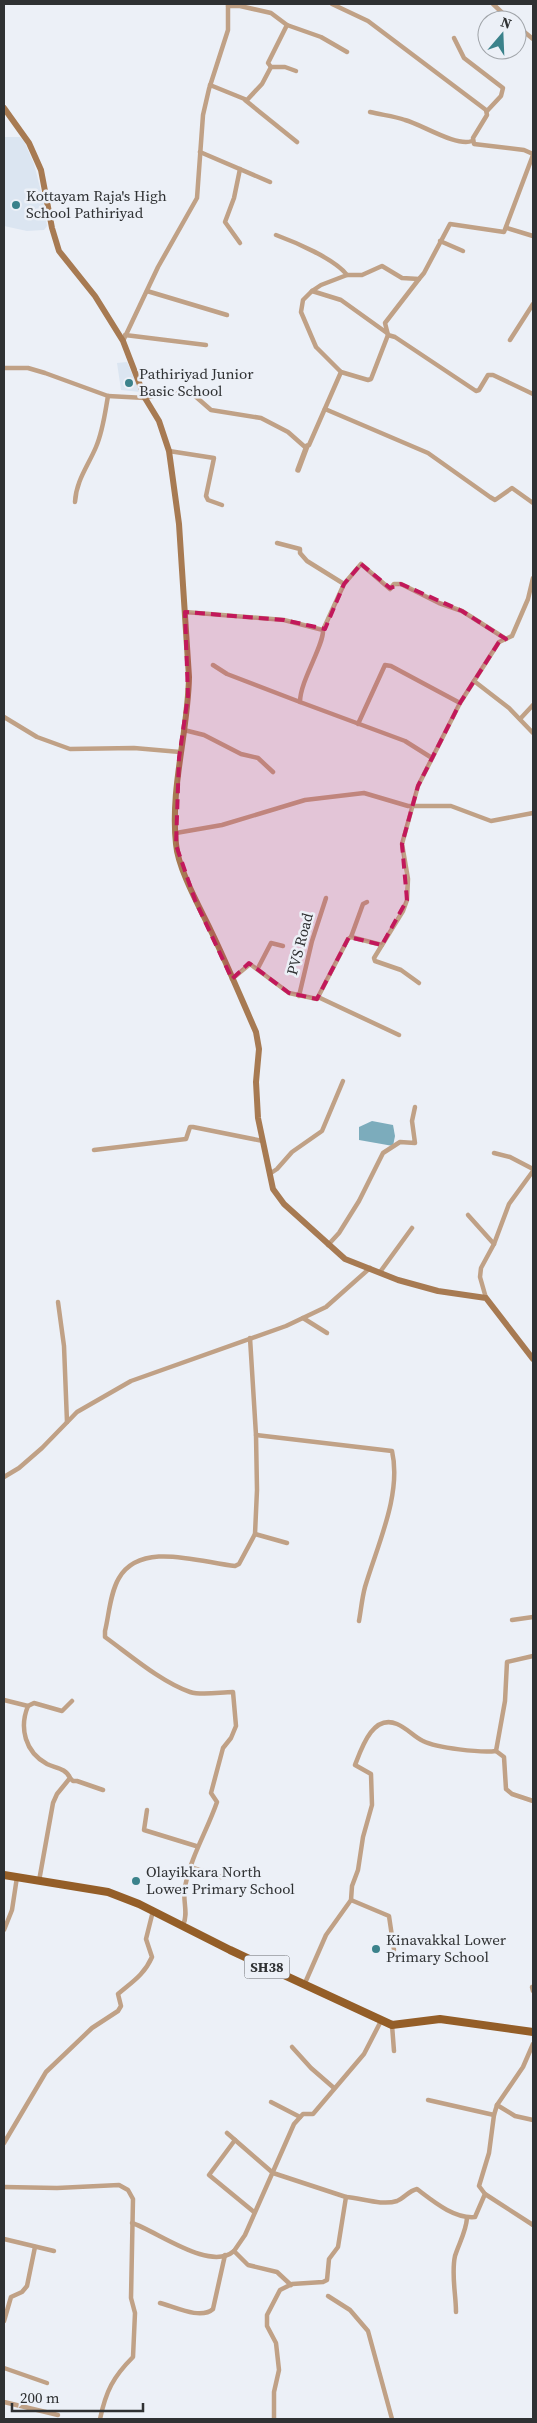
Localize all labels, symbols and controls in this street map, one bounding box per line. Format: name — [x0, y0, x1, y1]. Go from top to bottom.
north arrow — [477, 10, 527, 60]
text: N — [498, 12, 514, 34]
place label: Kottayam Raja's High School Pathiriyad — [26, 185, 167, 223]
marker: Kottayam Raja's High School Pathiriyad — [10, 199, 22, 211]
place label: Pathiriyad Junior Basic School — [139, 363, 254, 401]
marker: Pathiriyad Junior Basic School — [123, 377, 135, 389]
street label: PVS Road — [281, 910, 318, 977]
place label: Olayikkara North Lower Primary School — [146, 1861, 295, 1899]
marker: Olayikkara North Lower Primary School — [130, 1875, 142, 1887]
place label: Kinavakkal Lower Primary School — [386, 1929, 507, 1967]
marker: Kinavakkal Lower Primary School — [370, 1943, 382, 1955]
road number: SH38 — [244, 1955, 290, 1978]
scale bar — [12, 2380, 144, 2412]
text: 200 m — [20, 2387, 60, 2408]

